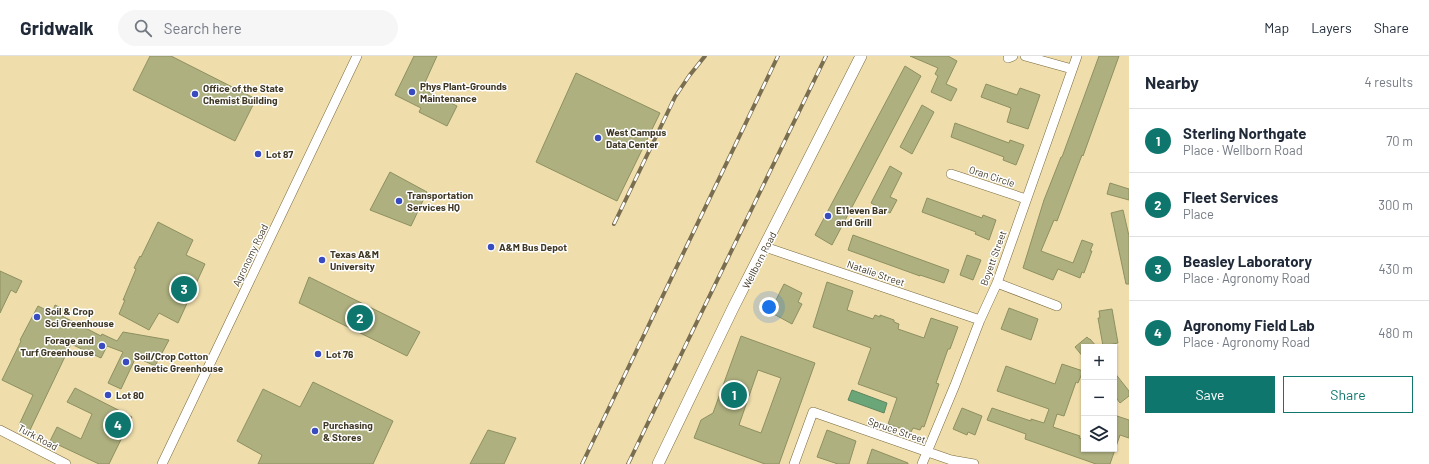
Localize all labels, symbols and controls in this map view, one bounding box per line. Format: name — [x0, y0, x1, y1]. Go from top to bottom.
search box — [118, 10, 398, 46]
text: Gridwalk — [20, 16, 94, 39]
icon: search — [132, 17, 154, 39]
text: Search here — [164, 19, 242, 37]
text: Map — [1264, 19, 1289, 36]
text: Layers — [1311, 19, 1352, 36]
text: Share — [1374, 19, 1409, 36]
text: Nearby — [1145, 72, 1199, 92]
text: 4 results — [1365, 74, 1413, 90]
place label: Phys Plant-Grounds Maintenance — [420, 80, 507, 104]
place label: Office of the State Chemist Building — [203, 82, 284, 106]
marker: Phys Plant-Grounds Maintenance — [407, 87, 417, 97]
marker: Office of the State Chemist Building — [190, 89, 200, 99]
text: Sterling Northgate — [1183, 124, 1306, 142]
place label: West Campus Data Center — [606, 126, 666, 150]
marker: West Campus Data Center — [593, 133, 603, 143]
text: 1 — [1156, 133, 1160, 149]
text: 70 m — [1386, 133, 1413, 149]
text: Place · Wellborn Road — [1183, 142, 1303, 158]
place label: Lot 87 — [266, 148, 293, 160]
marker: Lot 87 — [253, 149, 263, 159]
street label: Oran Circle — [968, 163, 1016, 189]
text: Fleet Services — [1183, 188, 1278, 206]
place label: Transportation Services HQ — [407, 189, 473, 213]
marker: Transportation Services HQ — [394, 196, 404, 206]
text: 2 — [1154, 197, 1162, 213]
text: 300 m — [1378, 197, 1413, 213]
place label: E11even Bar and Grill — [836, 204, 887, 228]
text: Place — [1183, 206, 1214, 222]
marker: E11even Bar and Grill — [823, 211, 833, 221]
street label: Agronomy Road — [230, 222, 270, 288]
street label: Boyett Street — [977, 228, 1009, 287]
street label: Wellborn Road — [740, 230, 778, 290]
place label: A&M Bus Depot — [499, 241, 567, 253]
marker: A&M Bus Depot — [486, 242, 496, 252]
place label: Texas A&M University — [330, 248, 379, 272]
text: Beasley Laboratory — [1183, 252, 1312, 270]
marker: Texas A&M University — [317, 255, 327, 265]
street label: Natalie Street — [846, 258, 907, 289]
text: 3 — [1154, 261, 1162, 277]
text: 430 m — [1378, 261, 1413, 277]
text: Place · Agronomy Road — [1183, 270, 1310, 286]
pin: 3 — [171, 274, 197, 304]
your location — [759, 297, 779, 317]
pin: 2 — [347, 303, 373, 333]
place label: Soil & Crop Sci Greenhouse — [45, 305, 115, 329]
marker: Soil & Crop Sci Greenhouse — [32, 312, 42, 322]
text: Agronomy Field Lab — [1183, 316, 1315, 334]
text: 4 — [1154, 325, 1162, 341]
text: 480 m — [1378, 325, 1413, 341]
place label: Forage and Turf Greenhouse — [20, 334, 95, 358]
text: Place · Agronomy Road — [1183, 334, 1310, 350]
marker: Forage and Turf Greenhouse — [97, 341, 107, 351]
map controls — [1081, 344, 1117, 452]
button: + — [1081, 344, 1117, 380]
place label: Lot 76 — [326, 348, 354, 360]
marker: Lot 76 — [313, 349, 323, 359]
place label: Soil/Crop Cotton Genetic Greenhouse — [134, 350, 224, 374]
marker: Soil/Crop Cotton Genetic Greenhouse — [121, 357, 131, 367]
button: Save — [1145, 376, 1275, 413]
button: Share — [1283, 376, 1413, 413]
pin: 1 — [721, 380, 747, 410]
button: − — [1081, 380, 1117, 416]
place label: Lot 80 — [116, 389, 144, 401]
marker: Lot 80 — [103, 390, 113, 400]
pin: 4 — [105, 410, 131, 440]
street label: Spruce Street — [867, 415, 928, 446]
button: layers — [1081, 416, 1117, 452]
place label: Purchasing & Stores — [323, 419, 373, 443]
street label: Turk Road — [16, 422, 60, 452]
marker: Purchasing & Stores — [310, 426, 320, 436]

